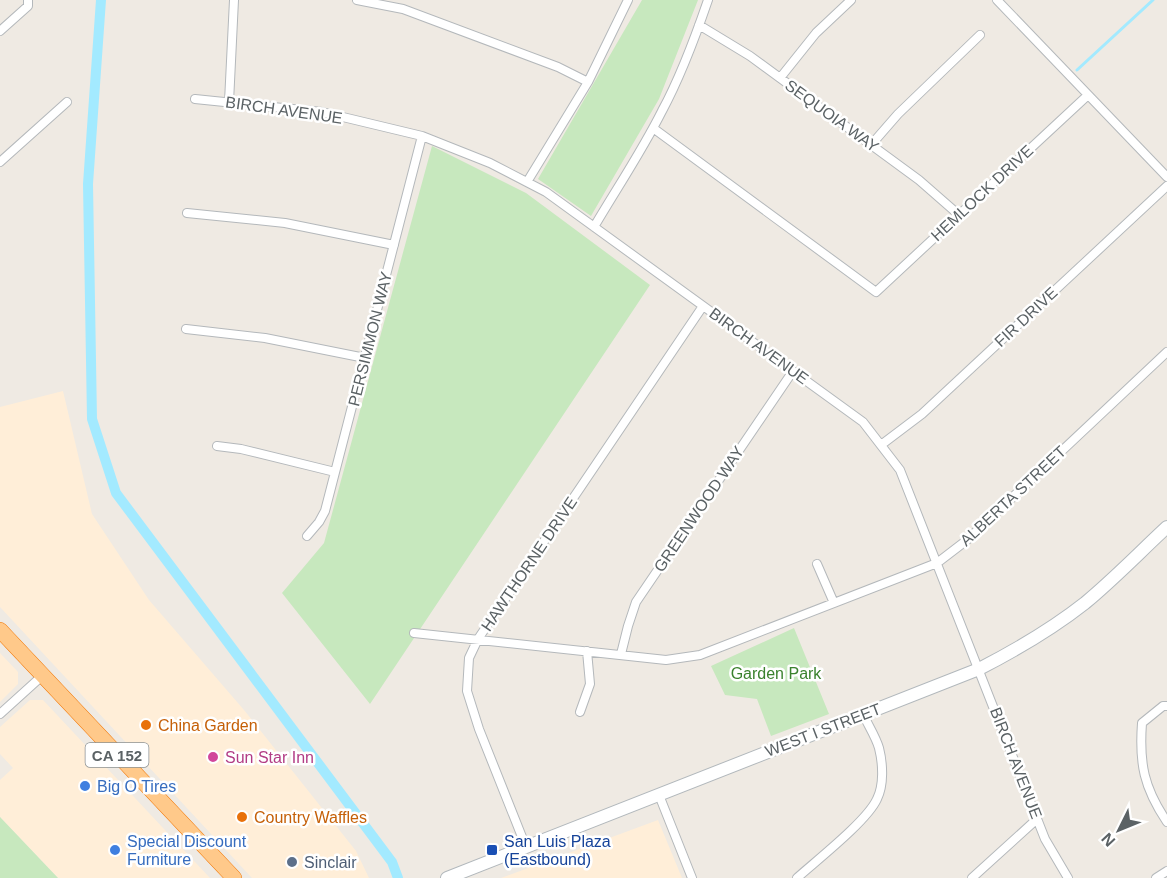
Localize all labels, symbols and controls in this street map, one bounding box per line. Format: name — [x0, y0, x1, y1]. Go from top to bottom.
street label: SEQUOIA WAY — [782, 76, 882, 156]
street label: BIRCH AVENUE — [224, 93, 344, 127]
street label: HEMLOCK DRIVE — [928, 142, 1036, 244]
street label: PERSIMMON WAY — [345, 270, 395, 408]
street label: FIR DRIVE — [991, 284, 1061, 350]
street label: BIRCH AVENUE — [706, 304, 812, 388]
street label: GREENWOOD WAY — [651, 443, 747, 575]
street label: ALBERTA STREET — [957, 443, 1069, 549]
street label: HAWTHORNE DRIVE — [478, 494, 580, 634]
park label: Garden Park — [731, 665, 822, 682]
street label: WEST I STREET — [763, 700, 883, 760]
street label: BIRCH AVENUE — [987, 705, 1045, 821]
place label: China Garden — [158, 717, 258, 734]
marker: China Garden — [139, 718, 153, 732]
road number: CA 152 — [86, 743, 148, 767]
place label: Sun Star Inn — [225, 749, 314, 766]
marker: Sun Star Inn — [206, 750, 220, 764]
place label: Big O Tires — [97, 778, 176, 795]
marker: Big O Tires — [78, 779, 92, 793]
north arrow — [1089, 800, 1149, 860]
place label: Country Waffles — [254, 809, 367, 826]
marker: Country Waffles — [235, 810, 249, 824]
text: N — [1098, 830, 1119, 850]
place label: Special Discount Furniture — [127, 833, 247, 868]
place label: San Luis Plaza (Eastbound) — [504, 833, 611, 868]
marker: Special Discount Furniture — [108, 843, 122, 857]
marker: San Luis Plaza (Eastbound) — [485, 843, 499, 857]
place label: Sinclair — [304, 854, 357, 871]
marker: Sinclair — [285, 855, 299, 869]

